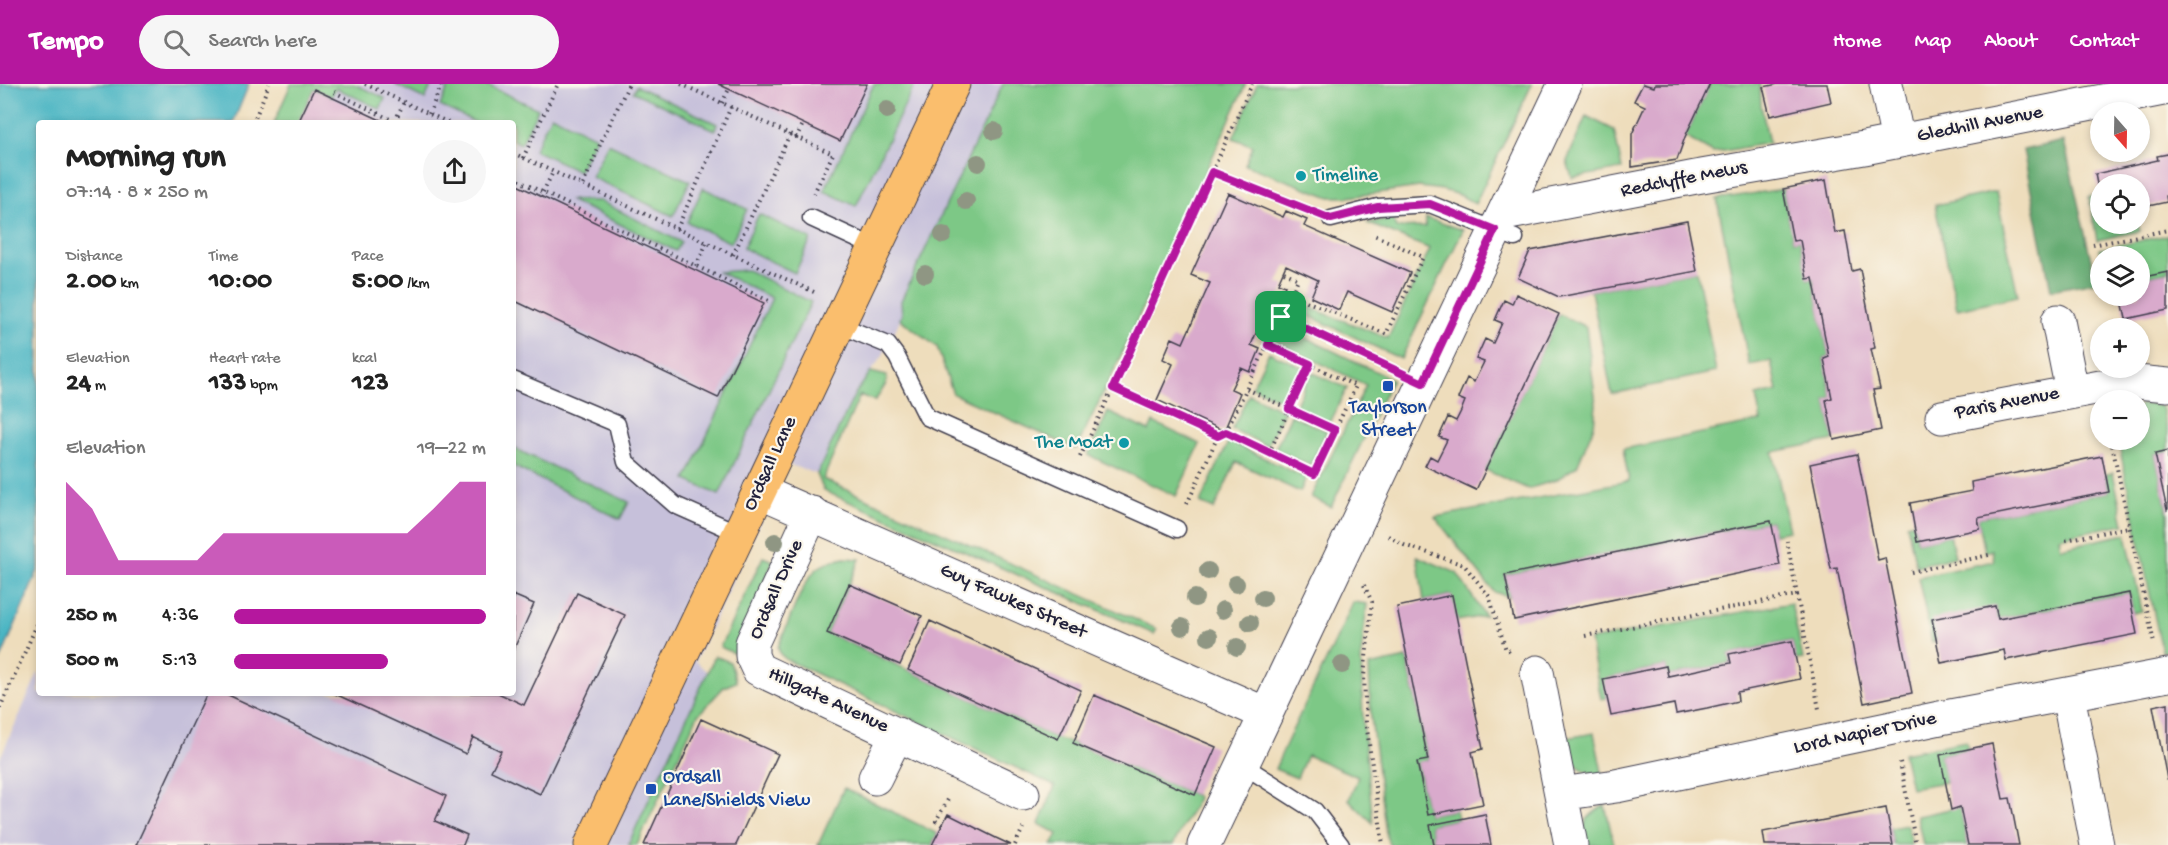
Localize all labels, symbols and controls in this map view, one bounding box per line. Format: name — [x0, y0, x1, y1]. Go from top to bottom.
search box — [139, 15, 559, 69]
text: Tempo — [30, 26, 103, 59]
icon: search — [160, 26, 193, 59]
text: Search here — [208, 29, 317, 55]
text: Home — [1833, 30, 1881, 55]
text: Map — [1914, 30, 1951, 55]
text: About — [1984, 30, 2037, 55]
text: Contact — [2070, 30, 2138, 55]
street label: Gledhill Avenue — [1915, 101, 2046, 148]
north arrow — [2090, 102, 2150, 162]
map controls — [2090, 102, 2150, 450]
text: Morning run — [66, 140, 226, 178]
button: share — [423, 140, 486, 203]
street label: Redclyffe Mews — [1619, 156, 1750, 203]
place label: Timeline — [1312, 165, 1379, 188]
marker: Timeline — [1294, 169, 1308, 183]
button: locate — [2090, 174, 2150, 234]
text: 07:14 · 8 × 250 m — [66, 182, 208, 205]
button: layers — [2090, 246, 2150, 306]
text: Distance — [66, 248, 123, 267]
text: Time — [209, 248, 238, 267]
text: Pace — [352, 248, 383, 267]
text: 2.00 — [66, 267, 116, 298]
text: 10:00 — [209, 267, 272, 298]
text: 5:00 — [352, 267, 403, 298]
text: km — [116, 275, 139, 294]
text: /km — [403, 275, 430, 294]
pin — [1255, 291, 1306, 342]
icon: arrive — [1264, 300, 1297, 333]
button: + — [2090, 318, 2150, 378]
text: Elevation — [66, 350, 130, 369]
text: Heart rate — [209, 350, 281, 369]
text: kcal — [352, 350, 377, 369]
text: 24 — [66, 369, 91, 400]
text: 133 — [209, 369, 247, 400]
text: 123 — [352, 369, 389, 400]
text: m — [91, 377, 106, 396]
text: bpm — [247, 377, 278, 396]
marker: Taylorson Street — [1381, 379, 1395, 393]
street label: Paris Avenue — [1952, 382, 2062, 426]
button: − — [2090, 390, 2150, 450]
place label: Taylorson Street — [1348, 397, 1427, 443]
street label: Ordsall Lane — [739, 413, 803, 515]
place label: The Moat — [1034, 432, 1114, 455]
marker: The Moat — [1117, 436, 1131, 450]
text: Elevation — [66, 438, 146, 461]
text: 19–22 m — [417, 438, 486, 461]
street label: Ordsall Drive — [745, 536, 809, 643]
street label: Guy Fawkes Street — [936, 559, 1092, 645]
text: 250 m — [66, 605, 117, 628]
text: 4:36 — [162, 605, 198, 628]
text: 500 m — [66, 650, 118, 673]
text: 5:13 — [162, 650, 197, 673]
street label: Hillgate Avenue — [764, 663, 893, 739]
street label: Lord Napier Drive — [1792, 708, 1939, 760]
place label: Ordsall Lane/Shields View — [663, 767, 811, 813]
marker: Ordsall Lane/Shields View — [644, 782, 658, 796]

